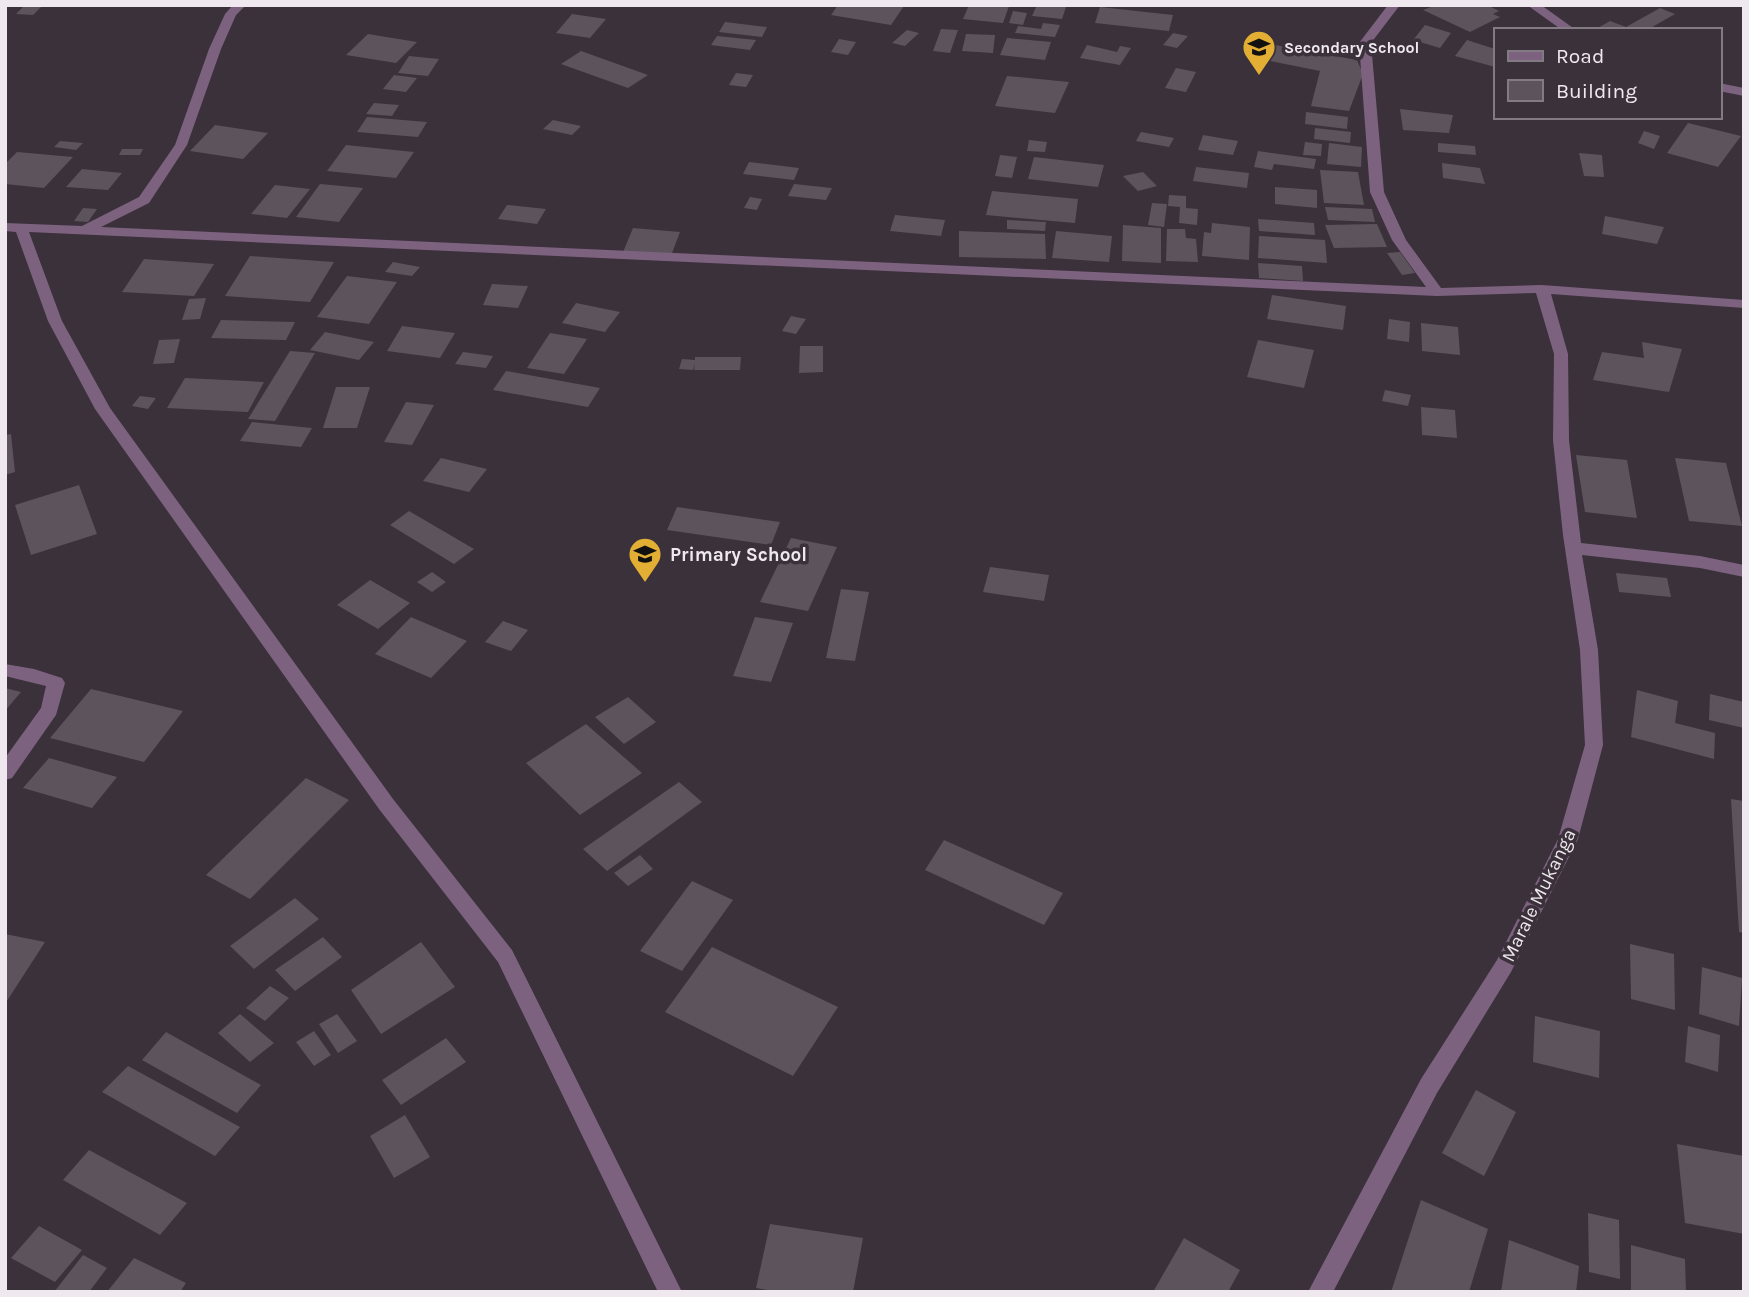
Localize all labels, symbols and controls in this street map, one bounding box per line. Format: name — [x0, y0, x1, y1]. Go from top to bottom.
school or university icon: Secondary School — [1240, 28, 1278, 77]
legend — [1494, 28, 1721, 119]
place label: Secondary School — [1284, 38, 1419, 57]
text: Road — [1556, 44, 1604, 68]
text: Building — [1556, 79, 1637, 103]
school or university icon: Primary School — [626, 535, 664, 584]
place label: Primary School — [670, 544, 807, 566]
street label: Marale Mukanga — [1497, 826, 1581, 965]

